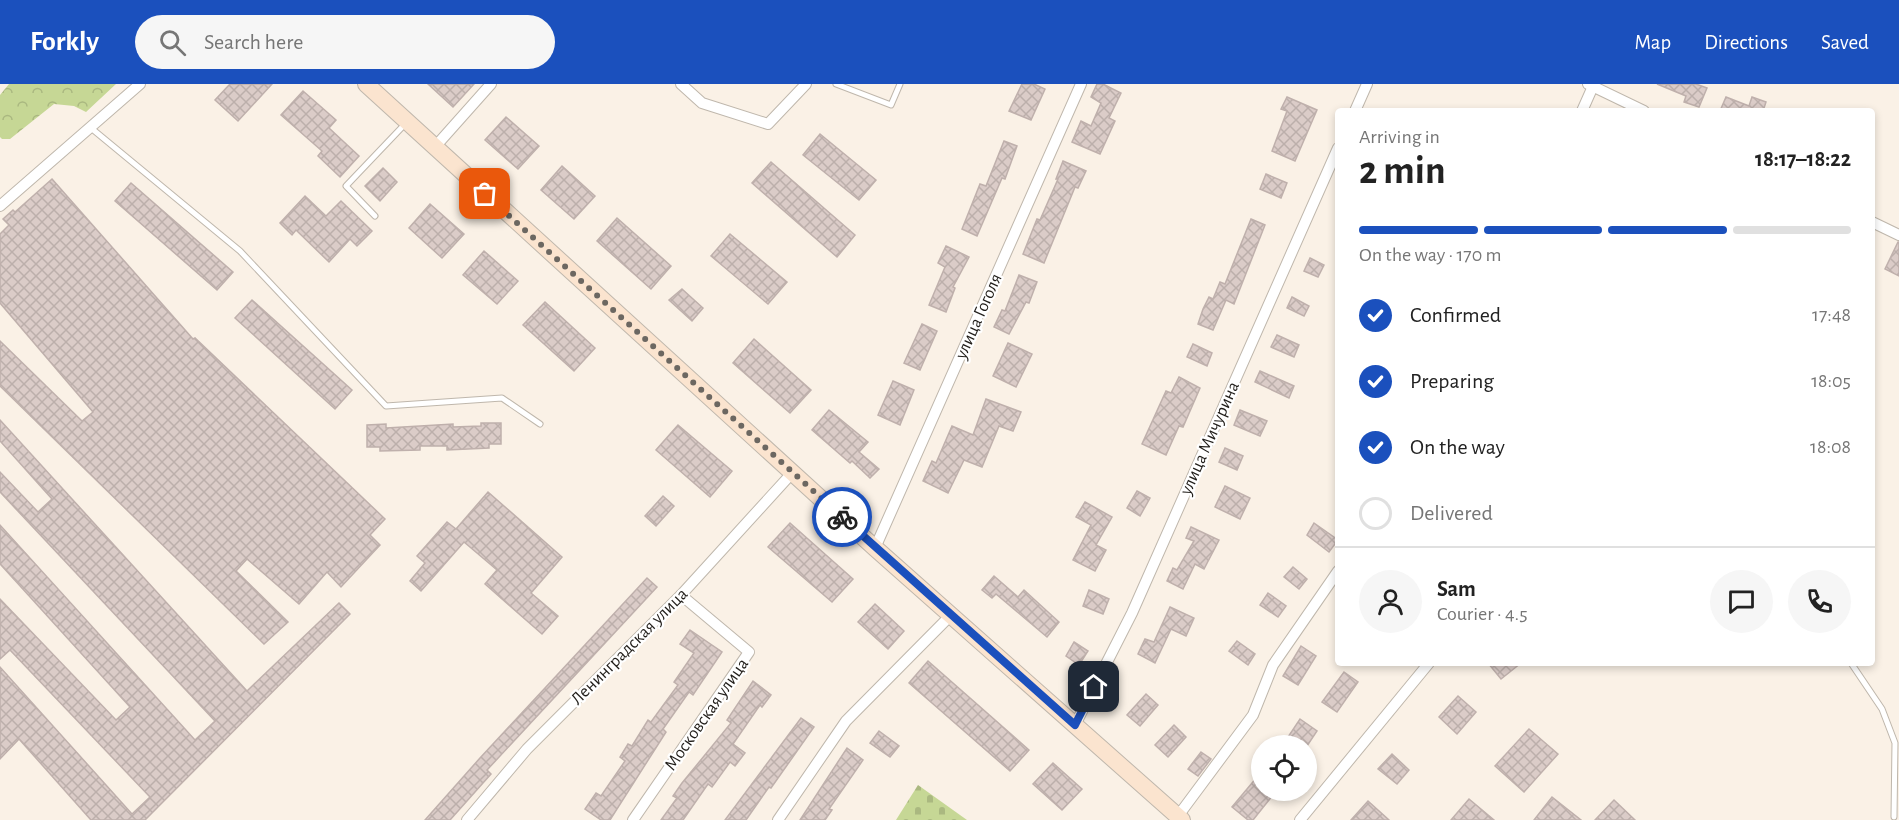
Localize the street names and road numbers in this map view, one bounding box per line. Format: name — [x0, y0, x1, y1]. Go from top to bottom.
street label: улица Гоголя — [952, 271, 1006, 363]
street label: улица Мичурина — [1176, 379, 1243, 499]
street label: Ленинградская улица — [568, 585, 692, 709]
street label: Московская улица — [661, 655, 752, 774]

